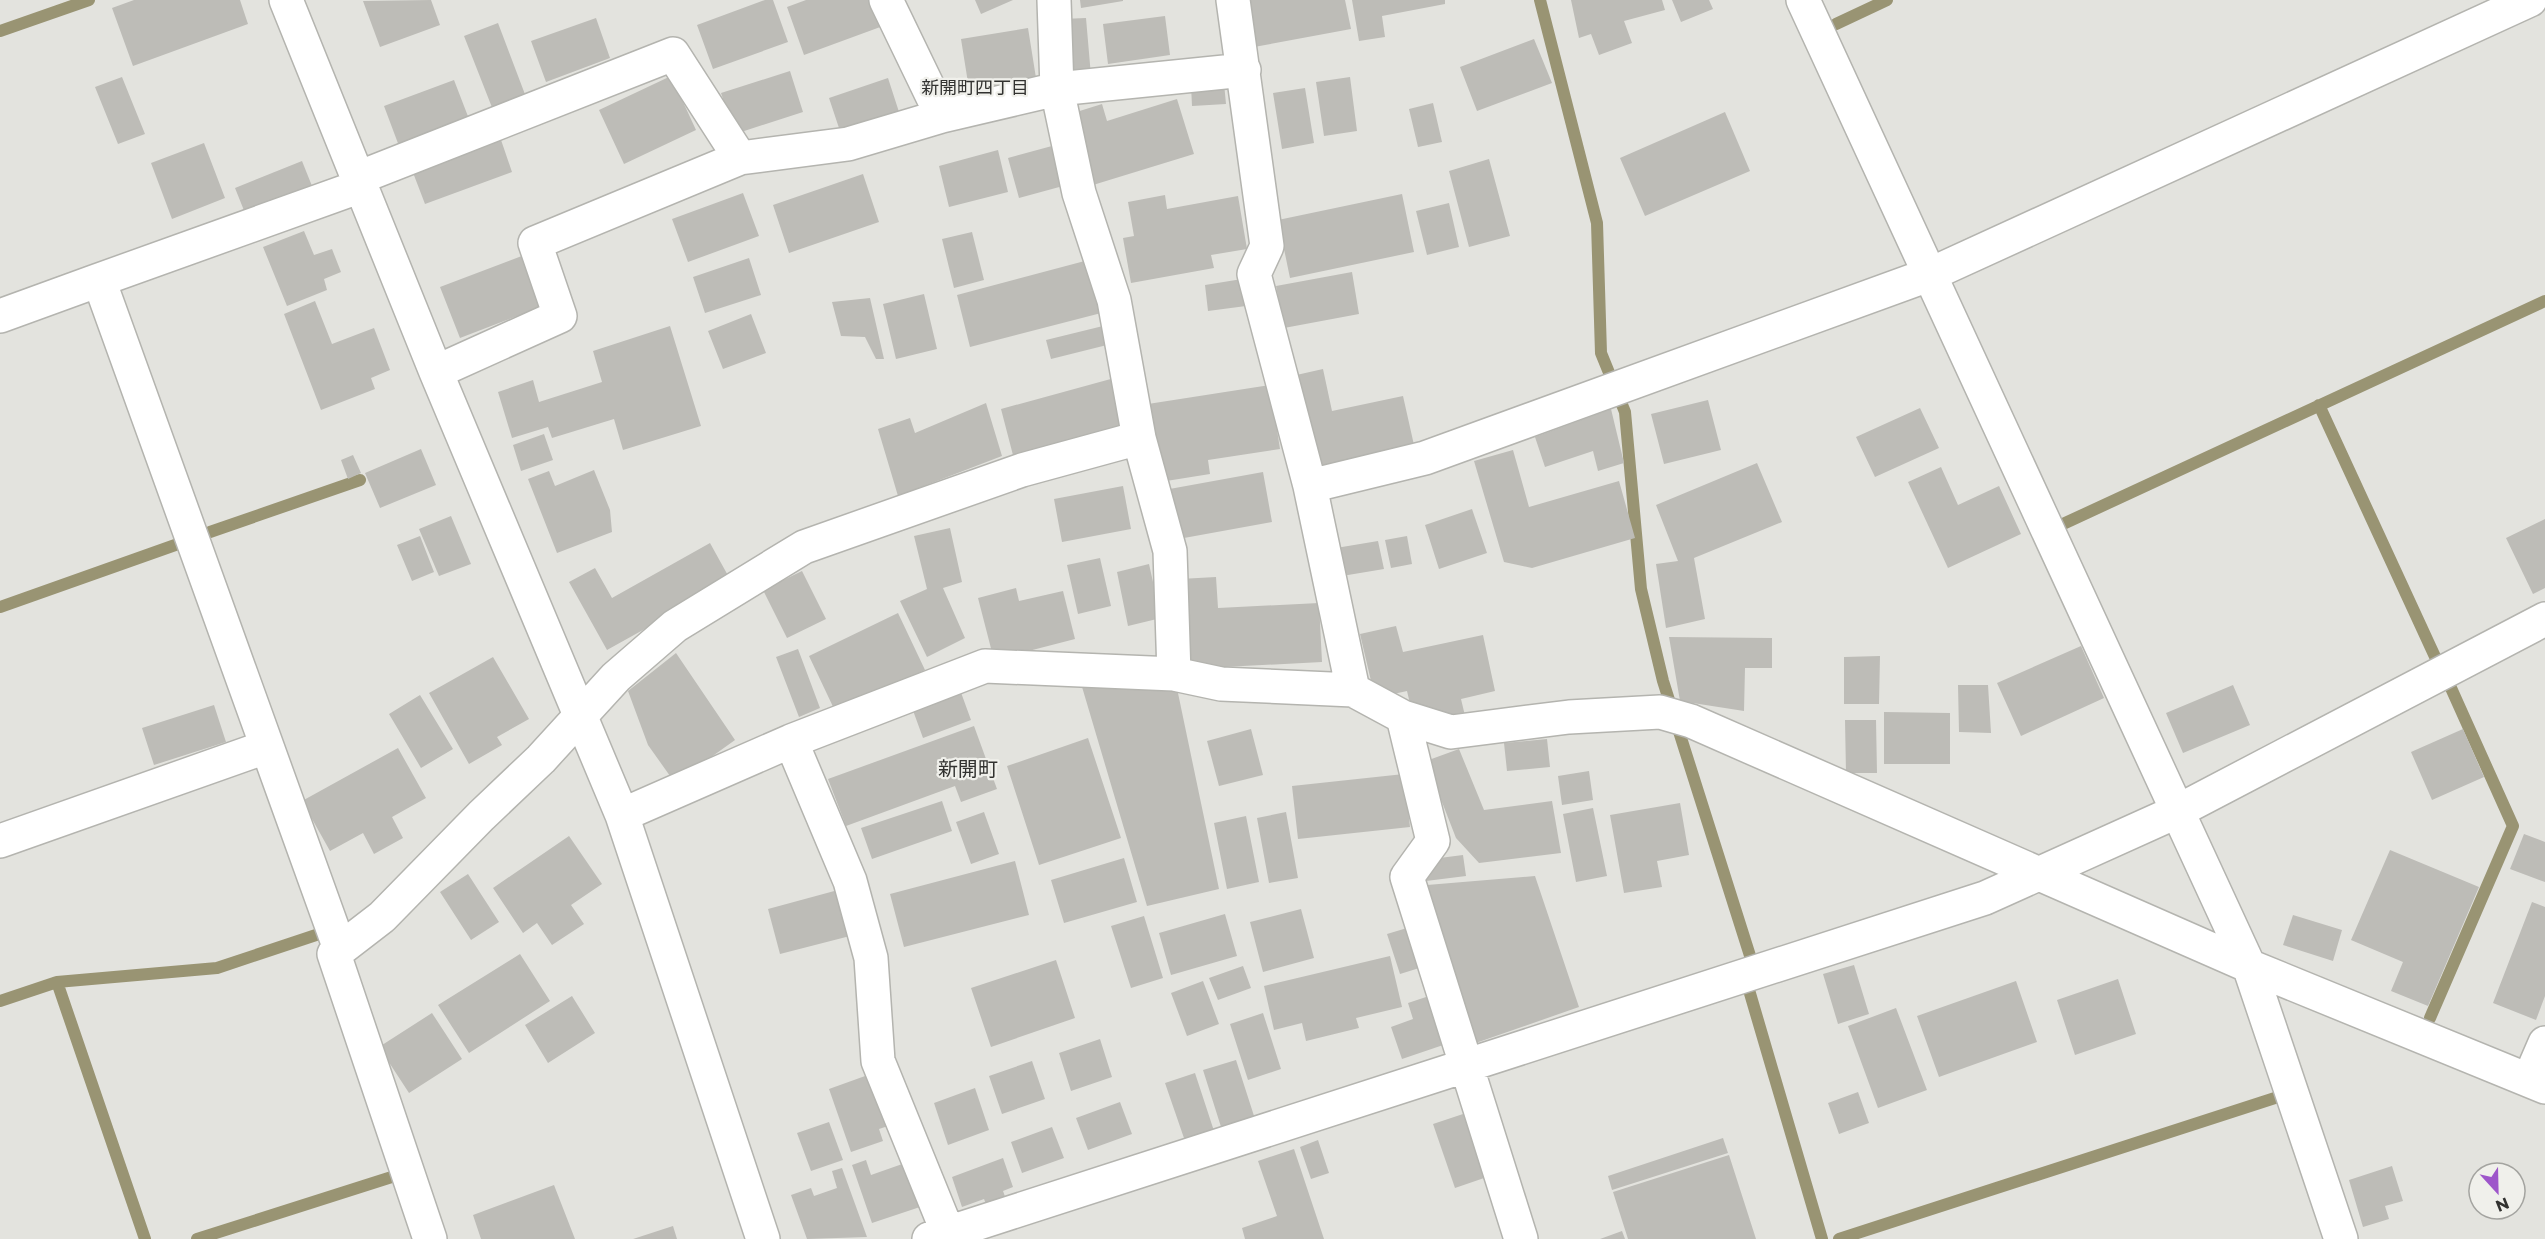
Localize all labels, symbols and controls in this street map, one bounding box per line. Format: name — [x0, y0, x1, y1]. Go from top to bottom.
district label: 新開町四丁目 — [921, 77, 1029, 99]
district label: 新開町 — [938, 757, 998, 781]
north arrow — [2467, 1161, 2527, 1221]
text: N — [2493, 1193, 2512, 1216]

